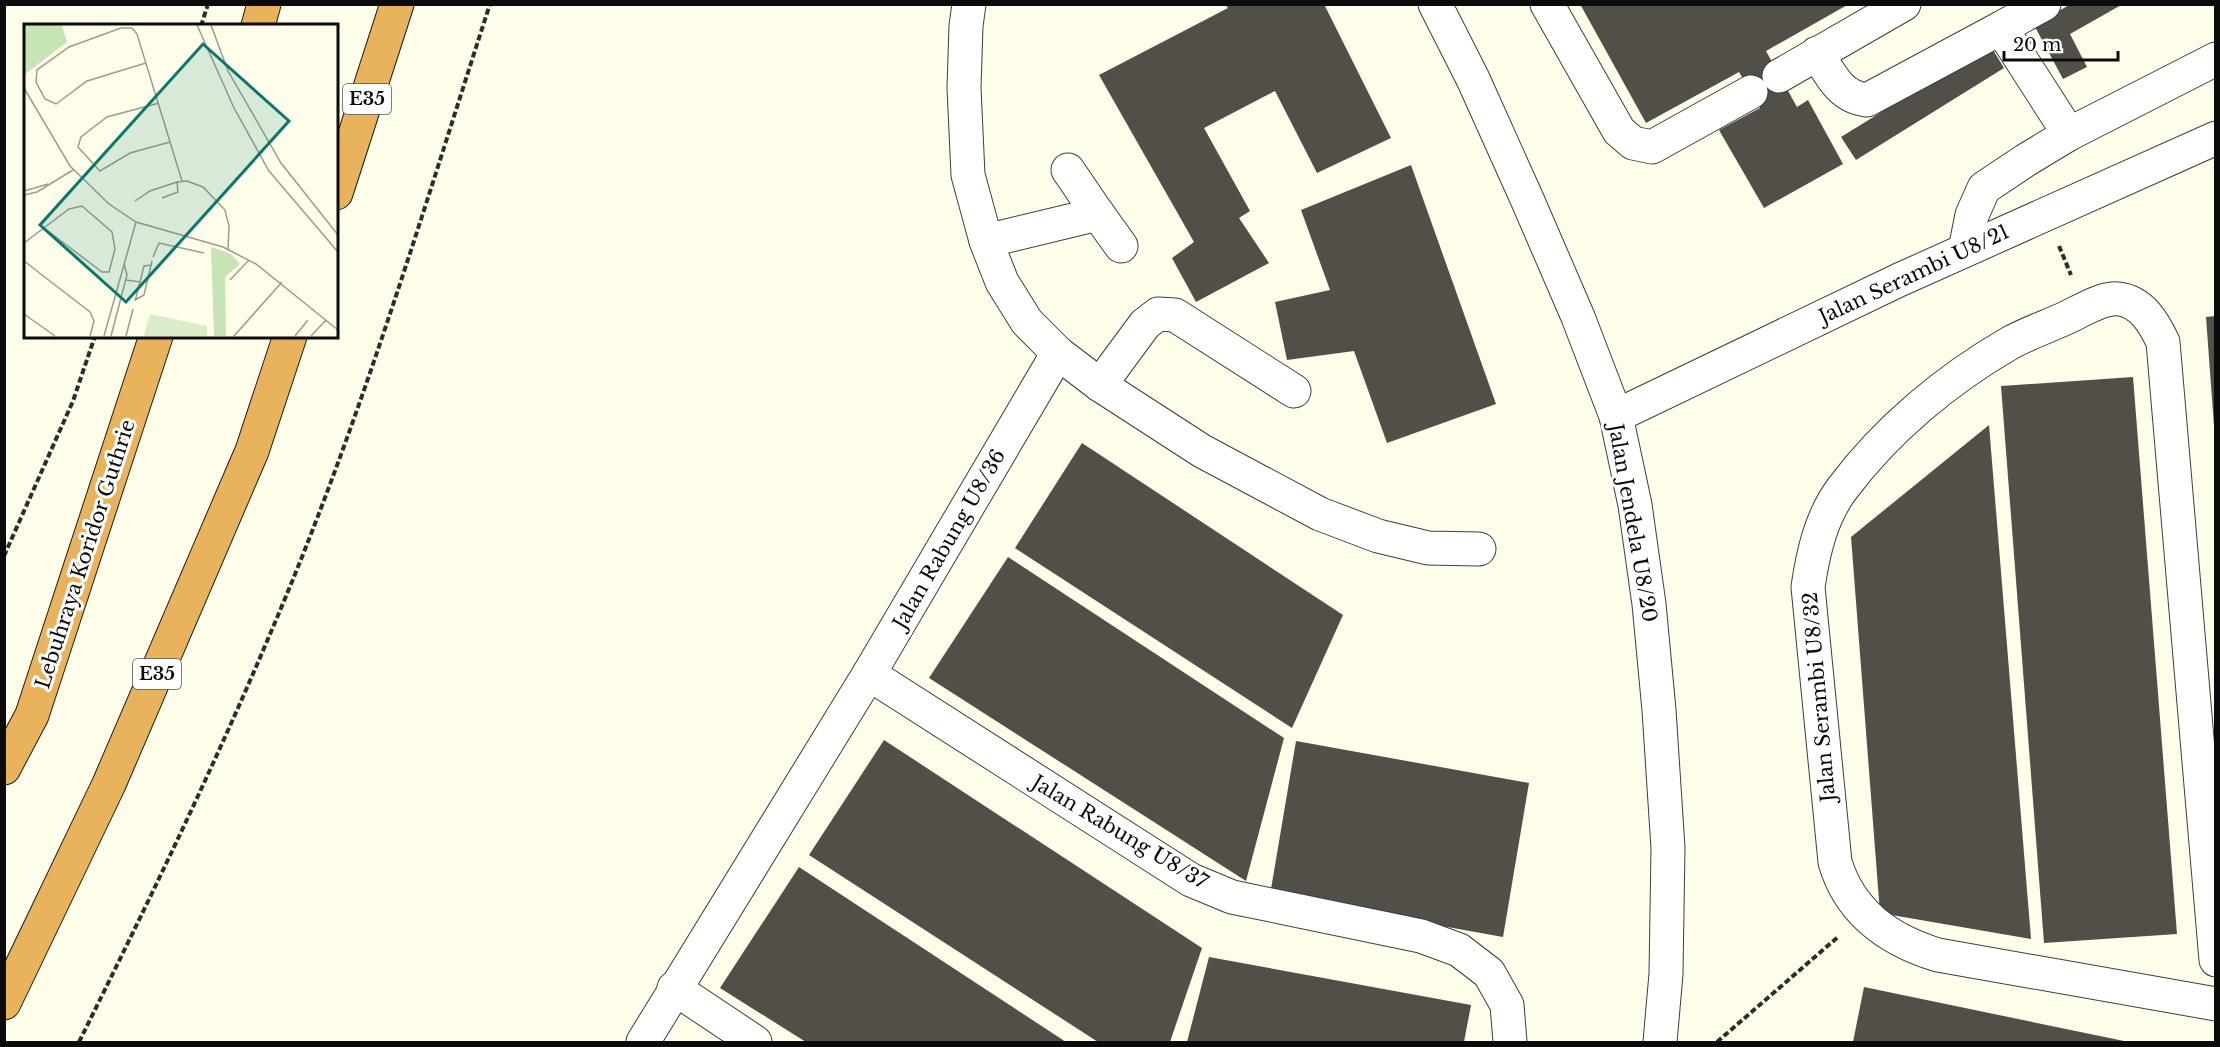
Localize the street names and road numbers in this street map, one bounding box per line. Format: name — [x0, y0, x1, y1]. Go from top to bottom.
road number: E35 — [343, 84, 391, 114]
street label: Jalan Serambi U8/21 — [1812, 219, 2013, 330]
street label: Lebuhraya Koridor Guthrie — [30, 417, 140, 691]
street label: Jalan Jendela U8/20 — [1603, 419, 1662, 624]
street label: Jalan Rabung U8/36 — [886, 445, 1010, 636]
street label: Jalan Serambi U8/32 — [1798, 591, 1840, 806]
road number: E35 — [133, 659, 181, 689]
street label: Jalan Rabung U8/37 — [1025, 768, 1213, 895]

